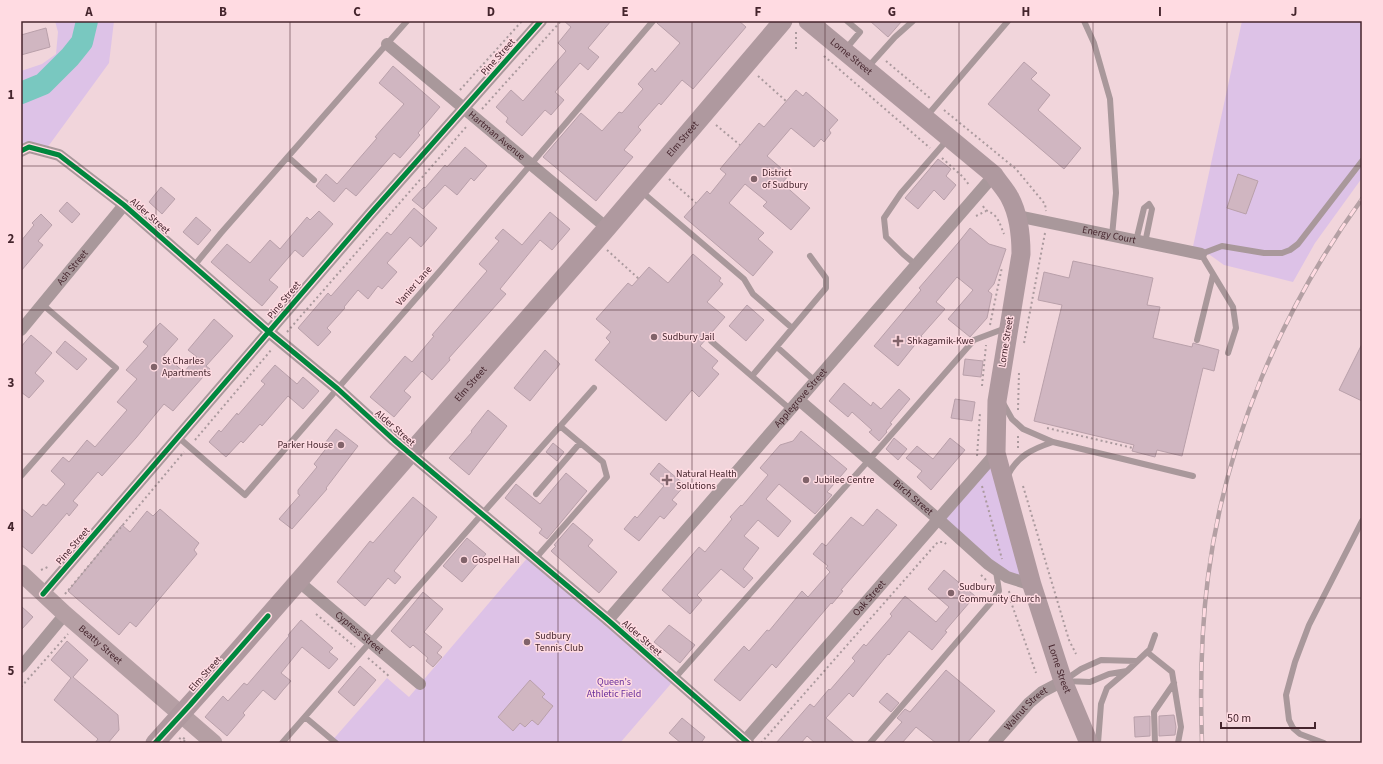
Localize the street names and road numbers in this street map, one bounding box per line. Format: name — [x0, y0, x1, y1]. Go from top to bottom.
street label: Pine Street — [478, 35, 519, 79]
street label: Lorne Street — [827, 35, 876, 79]
street label: Hartman Avenue — [465, 108, 528, 164]
street label: Elm Street — [663, 118, 702, 160]
street label: Alder Street — [127, 195, 174, 238]
street label: Energy Court — [1081, 223, 1138, 247]
street label: Ash Street — [54, 246, 92, 288]
street label: Vanier Lane — [393, 263, 435, 309]
street label: Pine Street — [264, 278, 304, 322]
street label: Lorne Street — [995, 315, 1017, 368]
street label: Elm Street — [451, 363, 491, 405]
street label: Applegrove Street — [771, 365, 831, 431]
street label: Alder Street — [372, 407, 419, 450]
street label: Birch Street — [890, 476, 937, 519]
street label: Pine Street — [53, 524, 94, 568]
street label: Oak Street — [850, 577, 889, 619]
street label: Cypress Street — [332, 608, 387, 658]
street label: Alder Street — [619, 617, 666, 660]
street label: Beatty Street — [75, 622, 126, 668]
street label: Lorne Street — [1045, 642, 1075, 696]
street label: Elm Street — [185, 653, 225, 695]
street label: Walnut Street — [1001, 683, 1050, 734]

